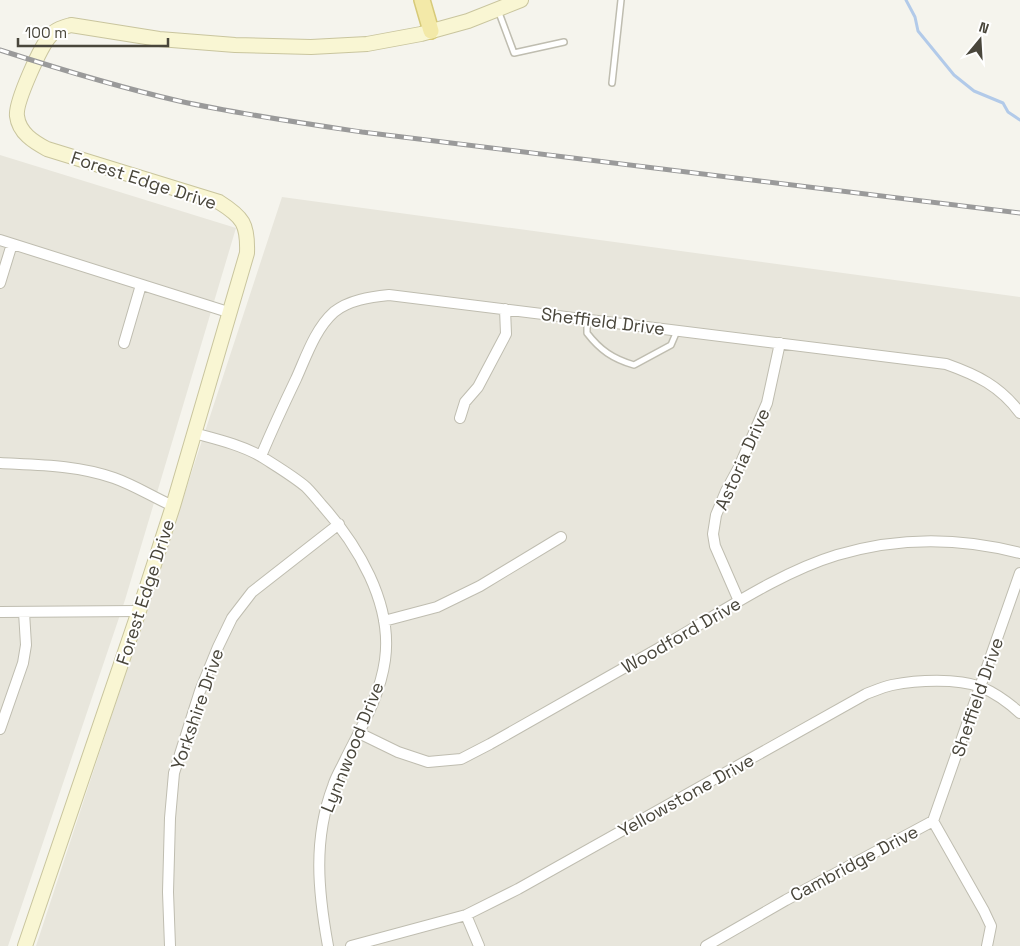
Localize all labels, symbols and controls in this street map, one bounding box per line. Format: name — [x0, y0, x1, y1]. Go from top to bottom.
scale bar — [18, 15, 168, 47]
north arrow — [955, 15, 1005, 65]
text: N — [977, 18, 991, 38]
text: 100 m — [25, 23, 67, 42]
street label: Forest Edge Drive — [68, 146, 220, 214]
street label: Sheffield Drive — [540, 302, 666, 340]
street label: Astoria Drive — [709, 405, 775, 513]
street label: Forest Edge Drive — [111, 516, 179, 668]
street label: Woodford Drive — [617, 592, 745, 678]
street label: Sheffield Drive — [946, 634, 1008, 760]
street label: Yorkshire Drive — [166, 645, 228, 773]
street label: Lynnwood Drive — [315, 678, 389, 816]
street label: Yellowstone Drive — [614, 748, 758, 842]
street label: Cambridge Drive — [786, 820, 922, 906]

